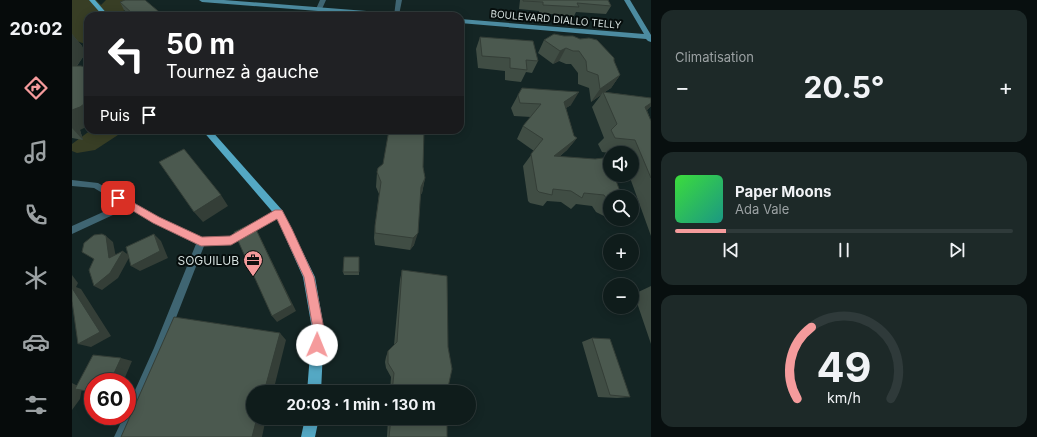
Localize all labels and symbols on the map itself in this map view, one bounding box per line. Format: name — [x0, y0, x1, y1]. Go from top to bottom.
street label: BOULEVARD DIALLO TELLY — [490, 7, 622, 31]
pin — [101, 181, 135, 215]
office icon: SOGUILUB — [242, 249, 264, 277]
place label: SOGUILUB — [177, 253, 239, 268]
position arrow — [296, 324, 338, 366]
speed limit sign: 60 — [84, 373, 136, 425]

